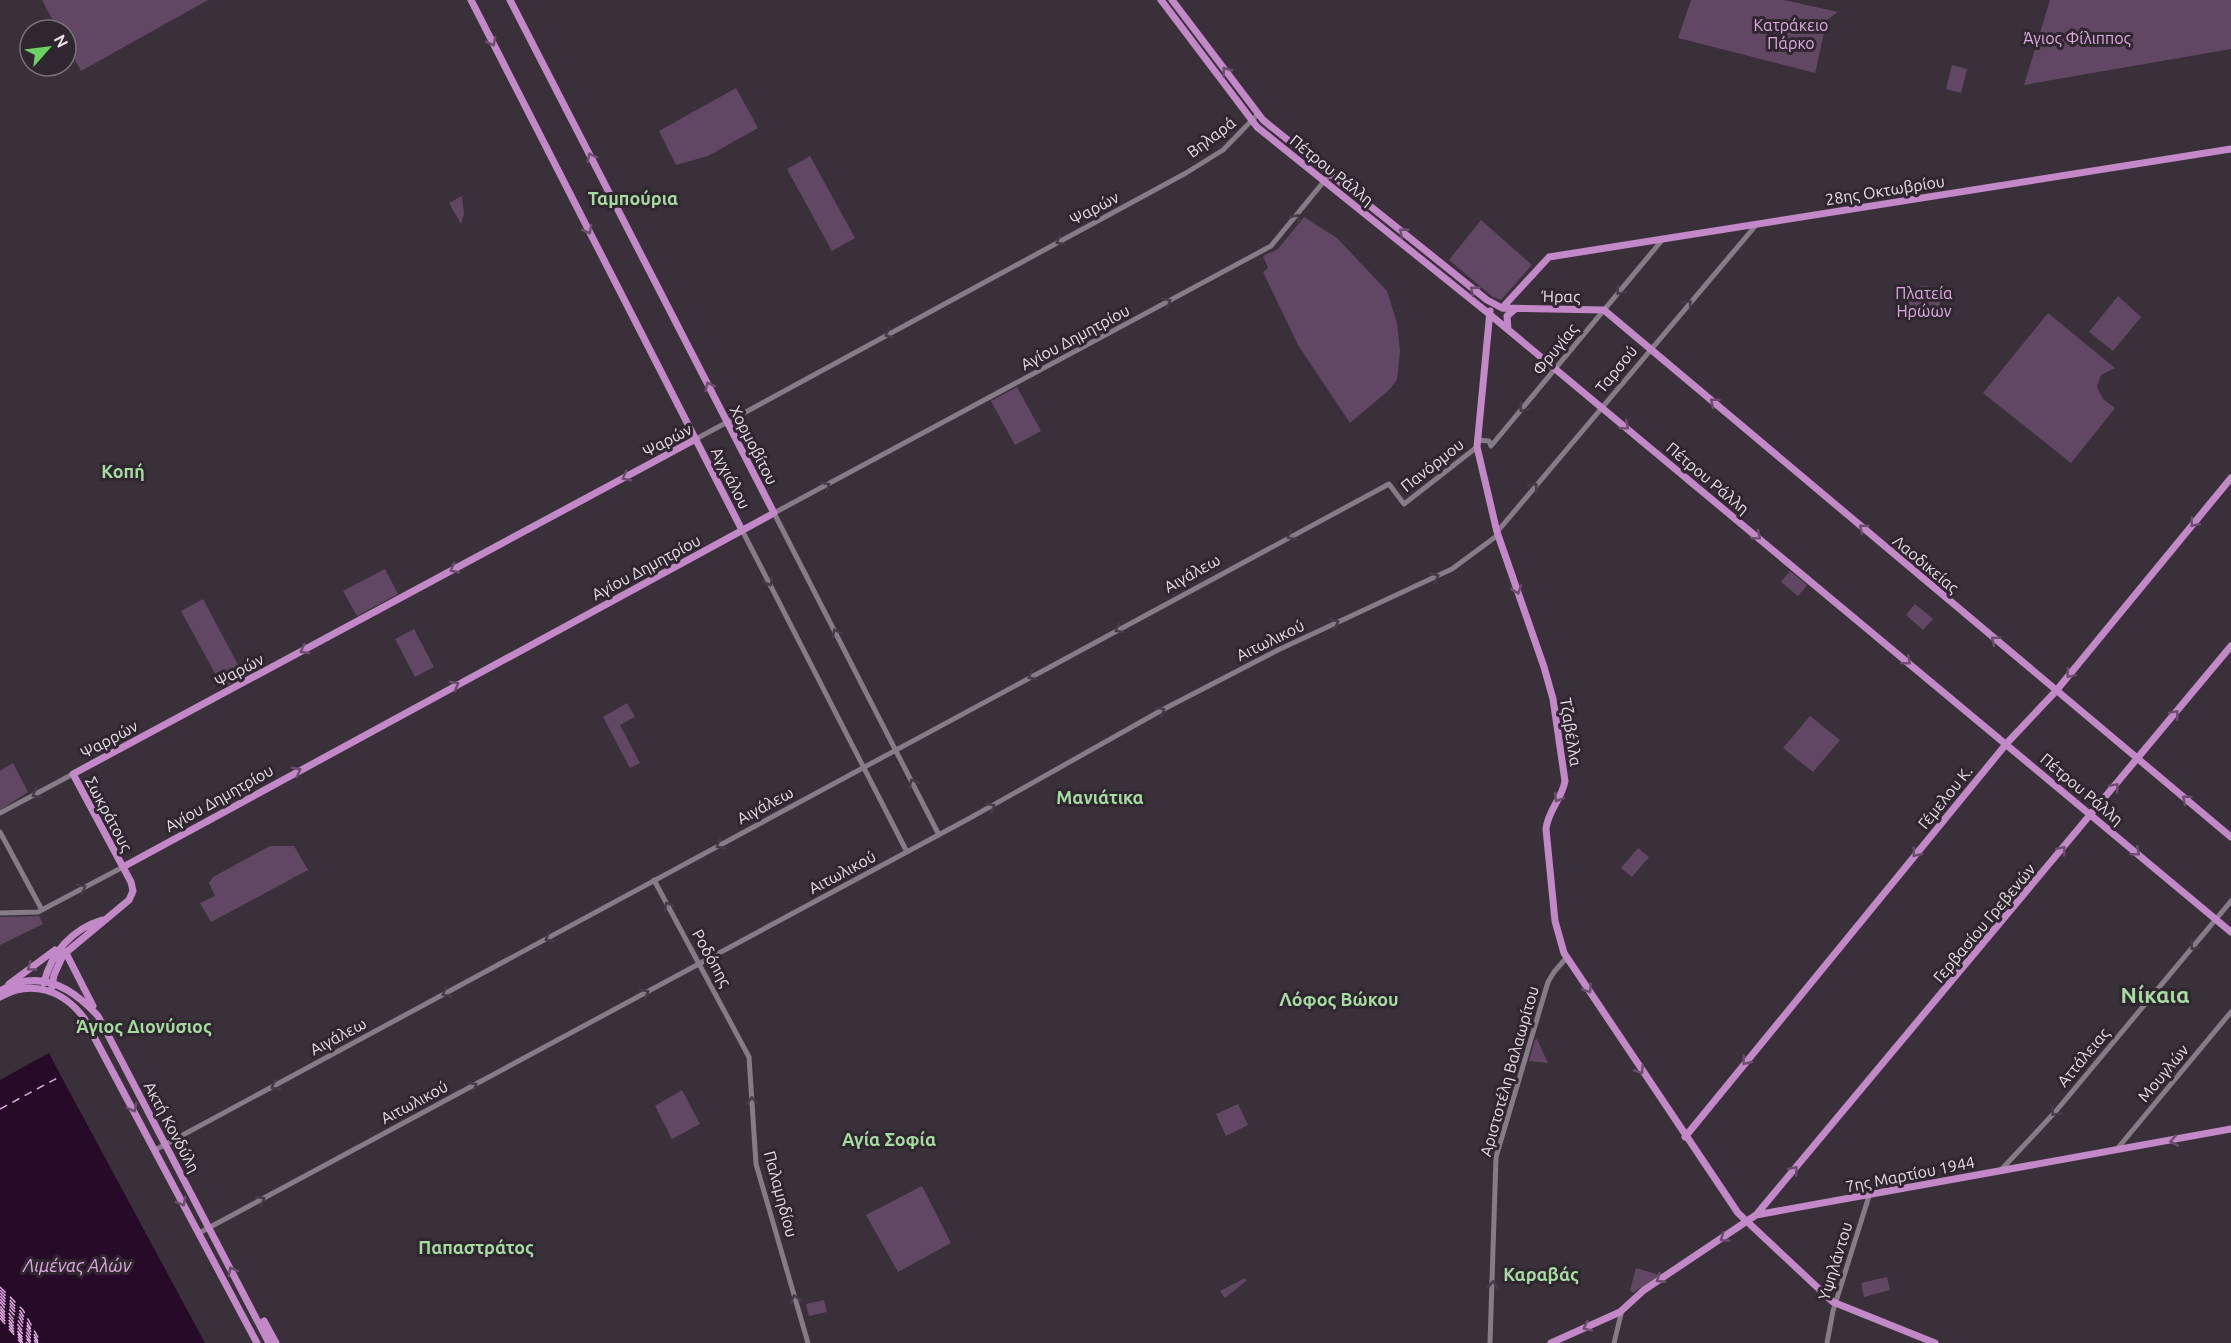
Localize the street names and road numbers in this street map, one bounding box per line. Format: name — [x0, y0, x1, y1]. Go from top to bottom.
street label: Βηλαρά — [1183, 113, 1239, 161]
street label: Πέτρου Ράλλη — [1287, 131, 1377, 209]
street label: 28ης Οκτωβρίου — [1824, 172, 1946, 209]
street label: Ψαρών — [1066, 187, 1122, 228]
street label: Ήρας — [1540, 287, 1581, 306]
street label: Αγίου Δημητρίου — [1017, 301, 1133, 373]
street label: Φρυγίας — [1529, 320, 1582, 379]
street label: Ταρσού — [1592, 342, 1640, 396]
street label: Χορμοβίτου — [726, 402, 782, 488]
street label: Ψαρών — [639, 419, 695, 460]
street label: Πανόρμου — [1397, 435, 1467, 495]
street label: Πέτρου Ράλλη — [1663, 438, 1753, 518]
street label: Αγχιάλου — [708, 444, 754, 512]
street label: Αγίου Δημητρίου — [588, 531, 704, 603]
street label: Λαοδικείας — [1889, 531, 1962, 597]
street label: Αιγάλεω — [1161, 550, 1223, 596]
street label: Αιτωλικού — [1233, 616, 1307, 664]
street label: Ψαρών — [211, 649, 267, 690]
street label: Τζαβέλλα — [1556, 696, 1585, 768]
street label: Ψαρρών — [77, 716, 141, 762]
street label: Πέτρου Ράλλη — [2037, 749, 2127, 829]
street label: Αγίου Δημητρίου — [162, 761, 276, 835]
street label: Γέμελου Κ. — [1914, 762, 1976, 832]
street label: Σωκράτους — [81, 773, 136, 855]
street label: Αιγάλεω — [734, 783, 796, 827]
street label: Αιτωλικού — [805, 847, 879, 897]
street label: Γερβασίου Γρεβενών — [1929, 860, 2039, 986]
street label: Ροδόπης — [688, 926, 735, 990]
street label: Αριστοτέλη Βαλαωρίτου — [1476, 984, 1542, 1158]
street label: Αιγάλεω — [307, 1014, 369, 1058]
street label: Αττάλειας — [2053, 1024, 2113, 1091]
street label: Μουγλών — [2134, 1041, 2192, 1105]
street label: Αιτωλικού — [377, 1077, 451, 1127]
street label: Ακτή Κονδύλη — [140, 1078, 204, 1176]
street label: Παλαμηδίου — [761, 1149, 801, 1239]
street label: 7ης Μαρτίου 1944 — [1844, 1153, 1976, 1196]
street label: Υψηλάντου — [1815, 1220, 1855, 1302]

